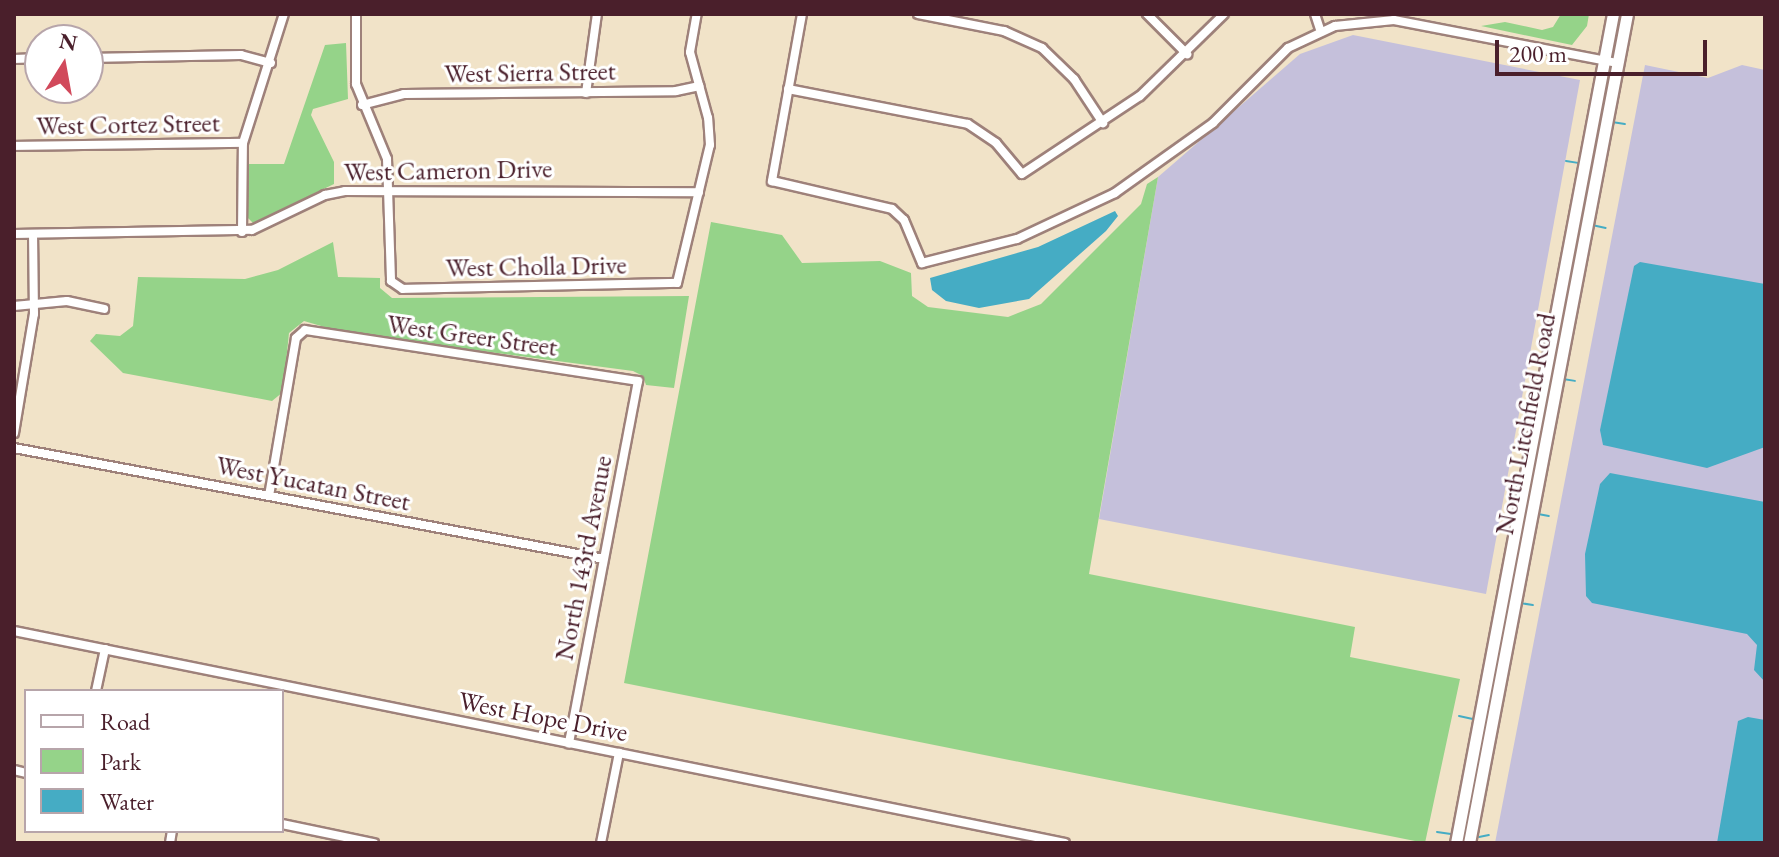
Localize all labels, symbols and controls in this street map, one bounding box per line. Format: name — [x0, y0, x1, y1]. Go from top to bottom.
north arrow — [24, 24, 104, 104]
scale bar — [1499, 24, 1711, 74]
text: N — [57, 26, 80, 58]
text: 200 m — [1509, 38, 1567, 69]
street label: West Sierra Street — [444, 56, 616, 90]
street label: West Cortez Street — [36, 108, 220, 142]
street label: West Cameron Drive — [344, 154, 552, 188]
street label: West Cholla Drive — [445, 250, 627, 284]
street label: West Greer Street — [385, 309, 559, 363]
street label: North Litchfield Road — [1489, 310, 1563, 538]
street label: West Yucatan Street — [213, 450, 413, 518]
street label: North 143rd Avenue — [549, 453, 619, 663]
street label: West Hope Drive — [456, 685, 630, 749]
legend — [24, 689, 284, 833]
text: Road — [100, 706, 150, 737]
text: Park — [100, 746, 141, 777]
text: Water — [100, 786, 154, 817]

